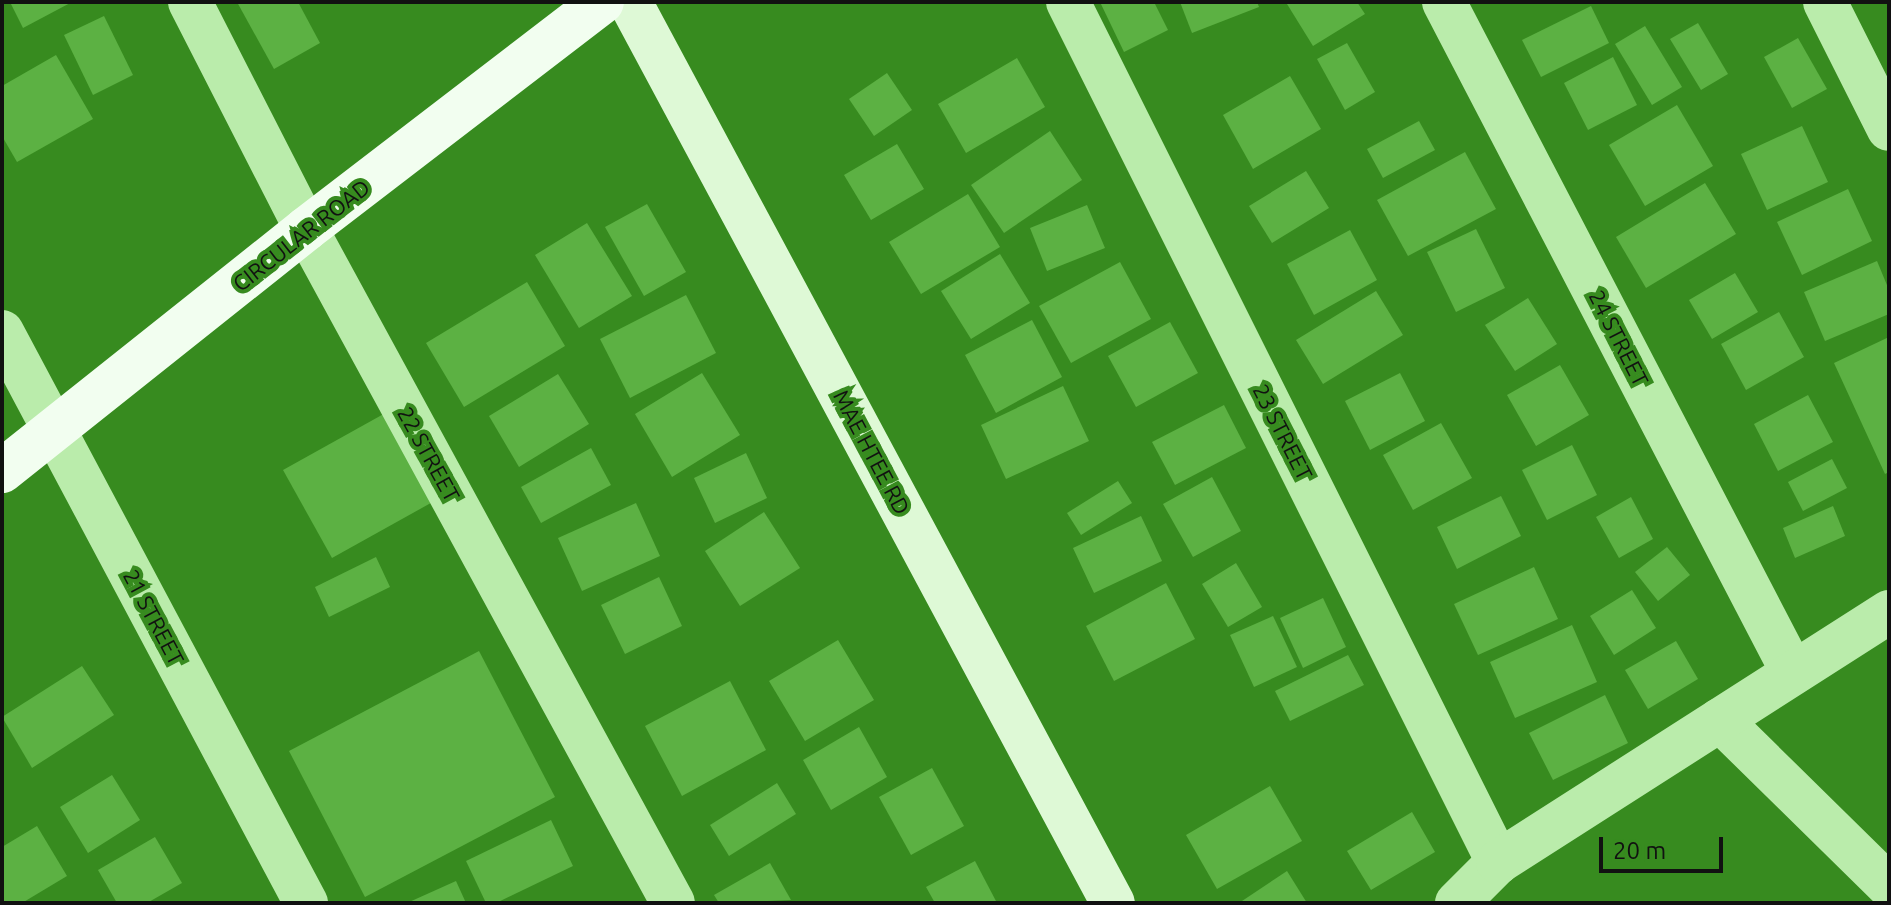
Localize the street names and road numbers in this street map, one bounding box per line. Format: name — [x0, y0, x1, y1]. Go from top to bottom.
street label: CIRCULAR ROAD — [227, 173, 375, 297]
street label: 24 STREET — [1584, 286, 1654, 390]
street label: 23 STREET — [1248, 380, 1318, 484]
street label: MAE HTEE RD — [828, 385, 916, 519]
street label: 22 STREET — [392, 402, 466, 506]
street label: 21 STREET — [118, 565, 190, 669]

